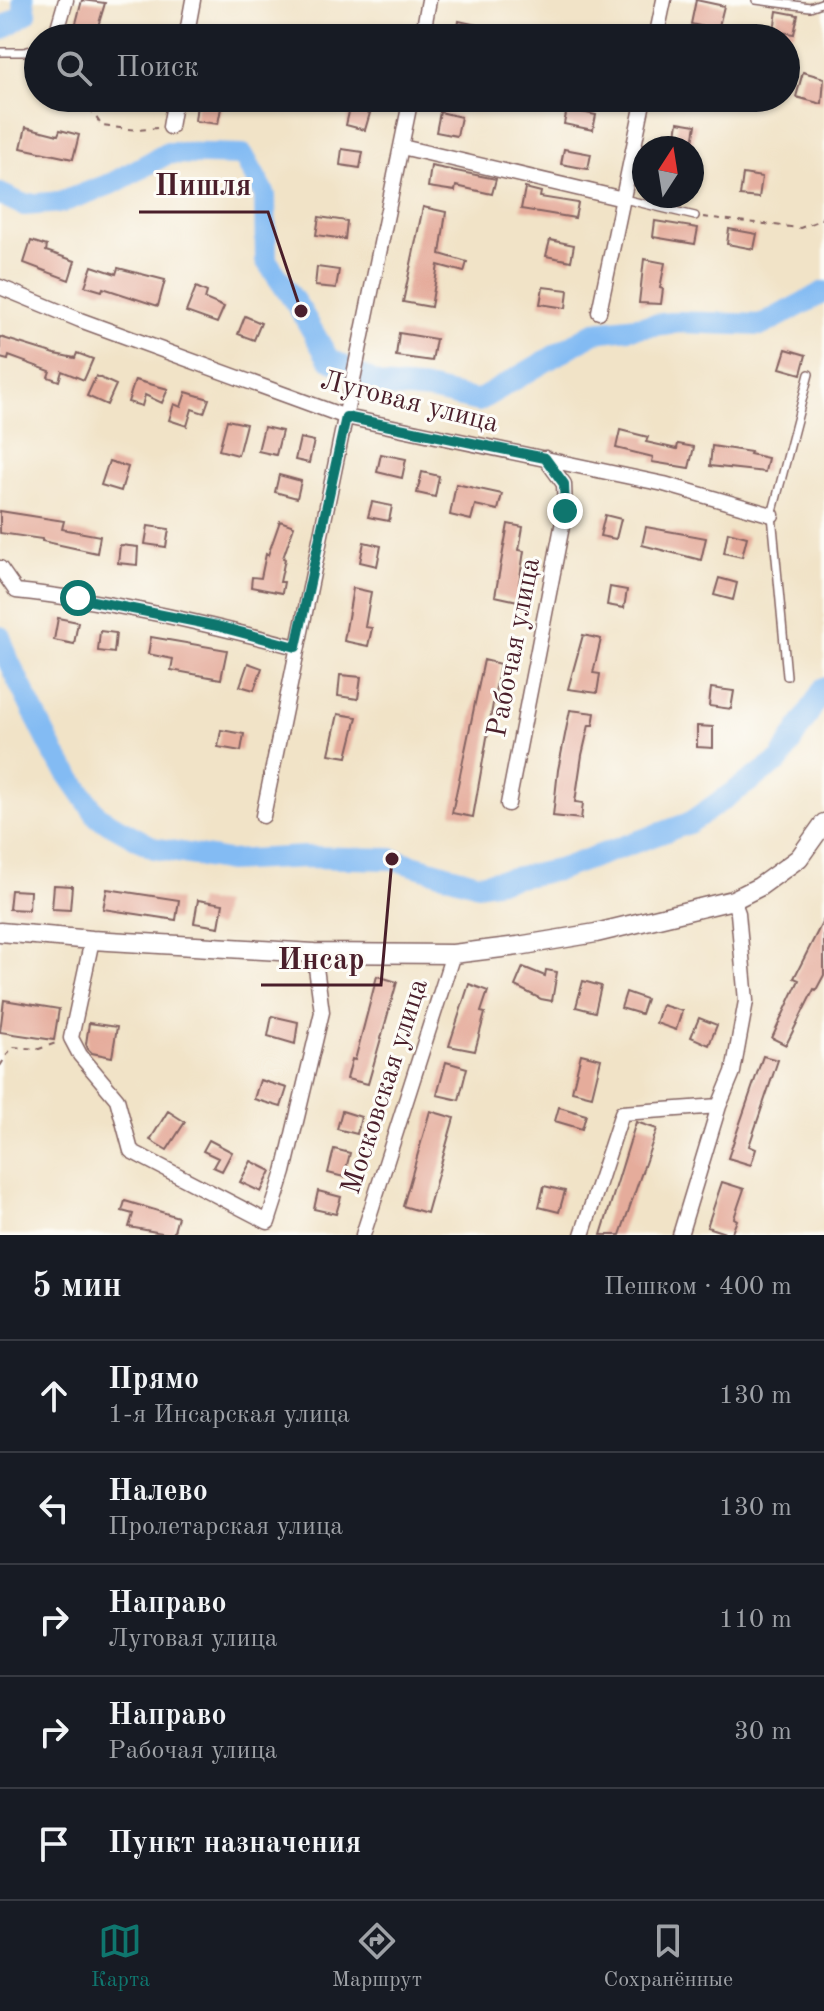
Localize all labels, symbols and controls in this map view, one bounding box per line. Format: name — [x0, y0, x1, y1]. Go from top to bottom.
search box — [24, 24, 800, 112]
icon: search — [52, 46, 96, 90]
text: Поиск — [116, 53, 199, 83]
north arrow — [632, 136, 704, 208]
callout: Пишля — [139, 158, 268, 212]
text: Пишля — [154, 172, 252, 202]
street label: Луговая улица — [317, 367, 501, 439]
route end — [547, 493, 583, 529]
street label: Рабочая улица — [484, 555, 546, 740]
route start — [60, 580, 96, 616]
callout: Инсар — [261, 931, 381, 985]
text: Инсар — [277, 946, 365, 976]
street label: Московская улица — [338, 975, 434, 1198]
text: 5 мин — [32, 1270, 122, 1304]
text: Пешком · 400 m — [604, 1274, 792, 1300]
text: Прямо — [108, 1365, 199, 1395]
icon: ahead — [32, 1374, 76, 1418]
text: 130 m — [719, 1383, 792, 1409]
text: 1-я Инсарская улица — [108, 1402, 350, 1428]
text: Налево — [108, 1477, 208, 1507]
icon: left — [32, 1486, 76, 1530]
text: 130 m — [719, 1495, 792, 1521]
text: Пролетарская улица — [108, 1514, 343, 1540]
text: Направо — [108, 1589, 227, 1619]
icon: right — [32, 1598, 76, 1642]
text: 110 m — [719, 1607, 792, 1633]
text: Луговая улица — [108, 1626, 278, 1652]
text: Направо — [108, 1701, 227, 1731]
icon: right — [32, 1710, 76, 1754]
text: 30 m — [734, 1719, 792, 1745]
text: Рабочая улица — [108, 1738, 277, 1764]
icon: arrive — [32, 1822, 76, 1866]
text: Пункт назначения — [108, 1829, 361, 1859]
tab: Карта — [91, 1919, 150, 1994]
tab: Маршрут — [332, 1919, 422, 1994]
tab: Сохранённые — [603, 1919, 733, 1994]

